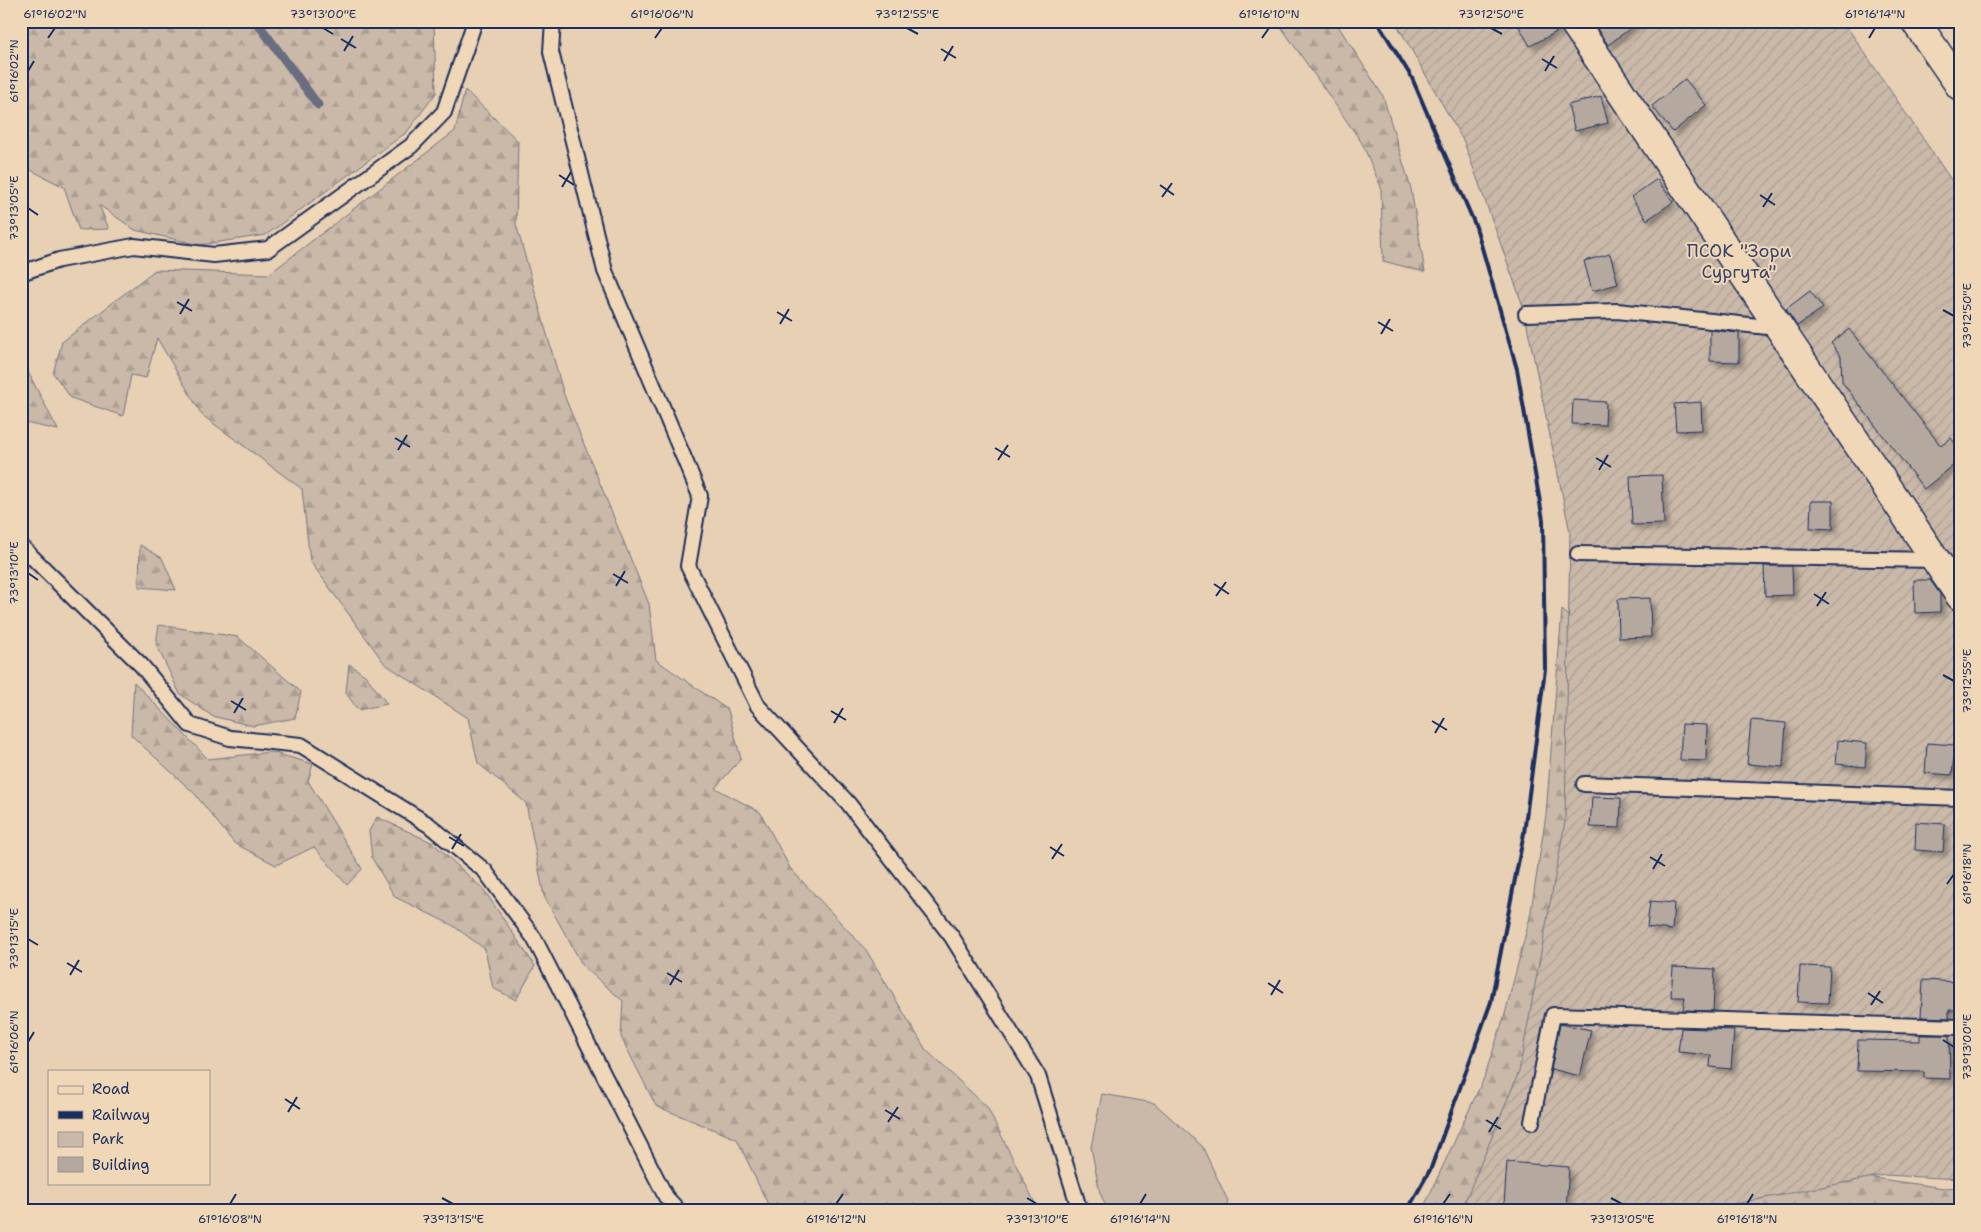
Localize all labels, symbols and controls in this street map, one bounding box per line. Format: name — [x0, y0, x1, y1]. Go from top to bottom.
text: 61°16'02"N — [23, 6, 87, 22]
text: 73°13'00"E — [290, 6, 356, 22]
text: 61°16'06"N — [630, 6, 694, 22]
text: 73°12'55"E — [875, 6, 939, 22]
text: 61°16'10"N — [1238, 6, 1300, 22]
text: 73°12'50"E — [1458, 6, 1524, 22]
text: 61°16'14"N — [1845, 6, 1905, 22]
text: 61°16'02"N — [6, 39, 22, 103]
text: 73°13'05"E — [6, 175, 22, 241]
park label: ПСОК "Зори Сургута" — [1687, 239, 1792, 284]
text: 73°12'50"E — [1959, 283, 1975, 349]
text: 73°13'10"E — [6, 541, 22, 605]
text: 73°12'55"E — [1959, 649, 1975, 713]
text: 61°16'18"N — [1959, 844, 1975, 904]
text: 73°13'15"E — [6, 908, 22, 970]
text: 61°16'06"N — [6, 1010, 22, 1074]
text: 73°13'00"E — [1959, 1014, 1975, 1080]
legend — [48, 1070, 210, 1184]
text: Road — [92, 1079, 130, 1099]
text: Railway — [92, 1105, 150, 1125]
text: Park — [92, 1129, 124, 1149]
text: Building — [92, 1155, 149, 1175]
text: 61°16'08"N — [198, 1211, 262, 1227]
text: 73°13'15"E — [422, 1211, 484, 1227]
text: 61°16'12"N — [806, 1211, 866, 1227]
text: 73°13'10"E — [1005, 1211, 1069, 1227]
text: 61°16'14"N — [1110, 1211, 1170, 1227]
text: 61°16'16"N — [1413, 1211, 1473, 1227]
text: 73°13'05"E — [1589, 1211, 1655, 1227]
text: 61°16'18"N — [1717, 1211, 1777, 1227]

